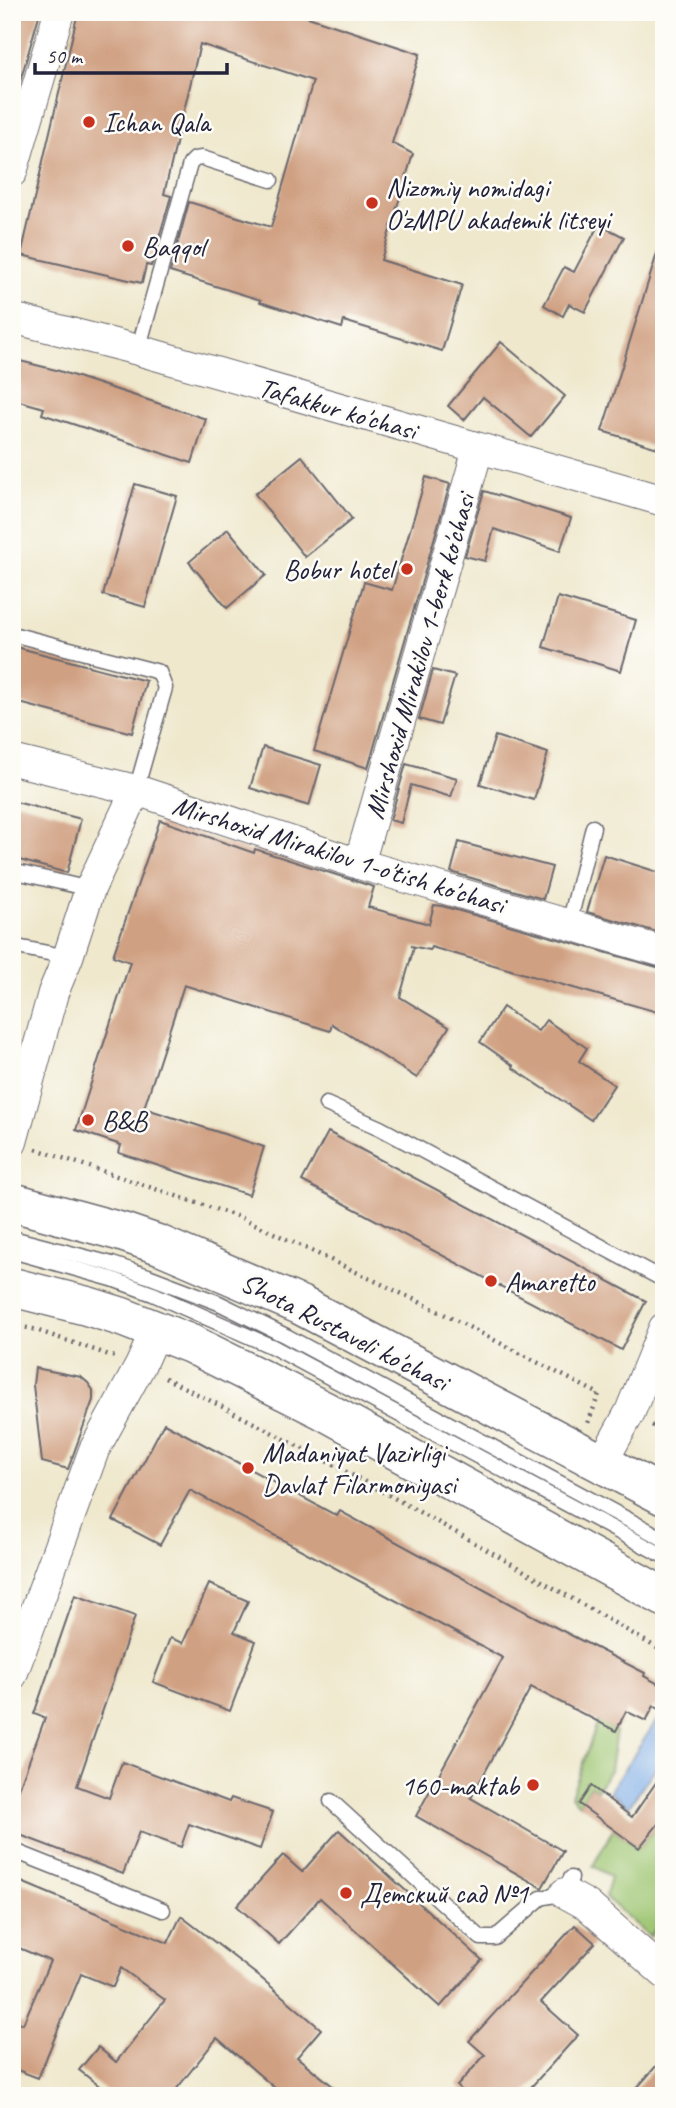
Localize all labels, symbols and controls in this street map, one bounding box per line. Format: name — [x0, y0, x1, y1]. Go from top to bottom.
scale bar — [35, 32, 228, 76]
text: 50 m — [46, 43, 84, 69]
place label: Ichan Qala — [103, 105, 212, 140]
marker: Ichan Qala — [81, 114, 97, 130]
place label: Nizomiy nomidagi O'zMPU akademik litseyi — [386, 170, 614, 237]
marker: Nizomiy nomidagi O'zMPU akademik litseyi — [364, 195, 380, 211]
place label: Baqqol — [142, 229, 210, 264]
marker: Baqqol — [120, 238, 136, 254]
street label: Tafakkur ko'chasi — [255, 369, 424, 449]
street label: Mirshoxid Mirakilov 1-berk ko'chasi — [356, 486, 484, 823]
place label: Bobur hotel — [283, 552, 398, 587]
marker: Bobur hotel — [399, 561, 415, 577]
street label: Mirshoxid Mirakilov 1-o'tish ko'chasi — [169, 787, 513, 923]
place label: B&B — [102, 1103, 149, 1138]
marker: B&B — [80, 1112, 96, 1128]
street label: Shota Rustaveli ko'chasi — [235, 1264, 458, 1401]
place label: Amaretto — [505, 1264, 597, 1299]
marker: Amaretto — [483, 1273, 499, 1289]
place label: Madaniyat Vazirligi Davlat Filarmoniyasi — [262, 1435, 460, 1502]
marker: Madaniyat Vazirligi Davlat Filarmoniyasi — [240, 1460, 256, 1476]
place label: 160-maktab — [401, 1768, 521, 1803]
marker: 160-maktab — [525, 1777, 541, 1793]
place label: Детский сад №1 — [360, 1876, 529, 1911]
marker: Детский сад №1 — [338, 1885, 354, 1901]

